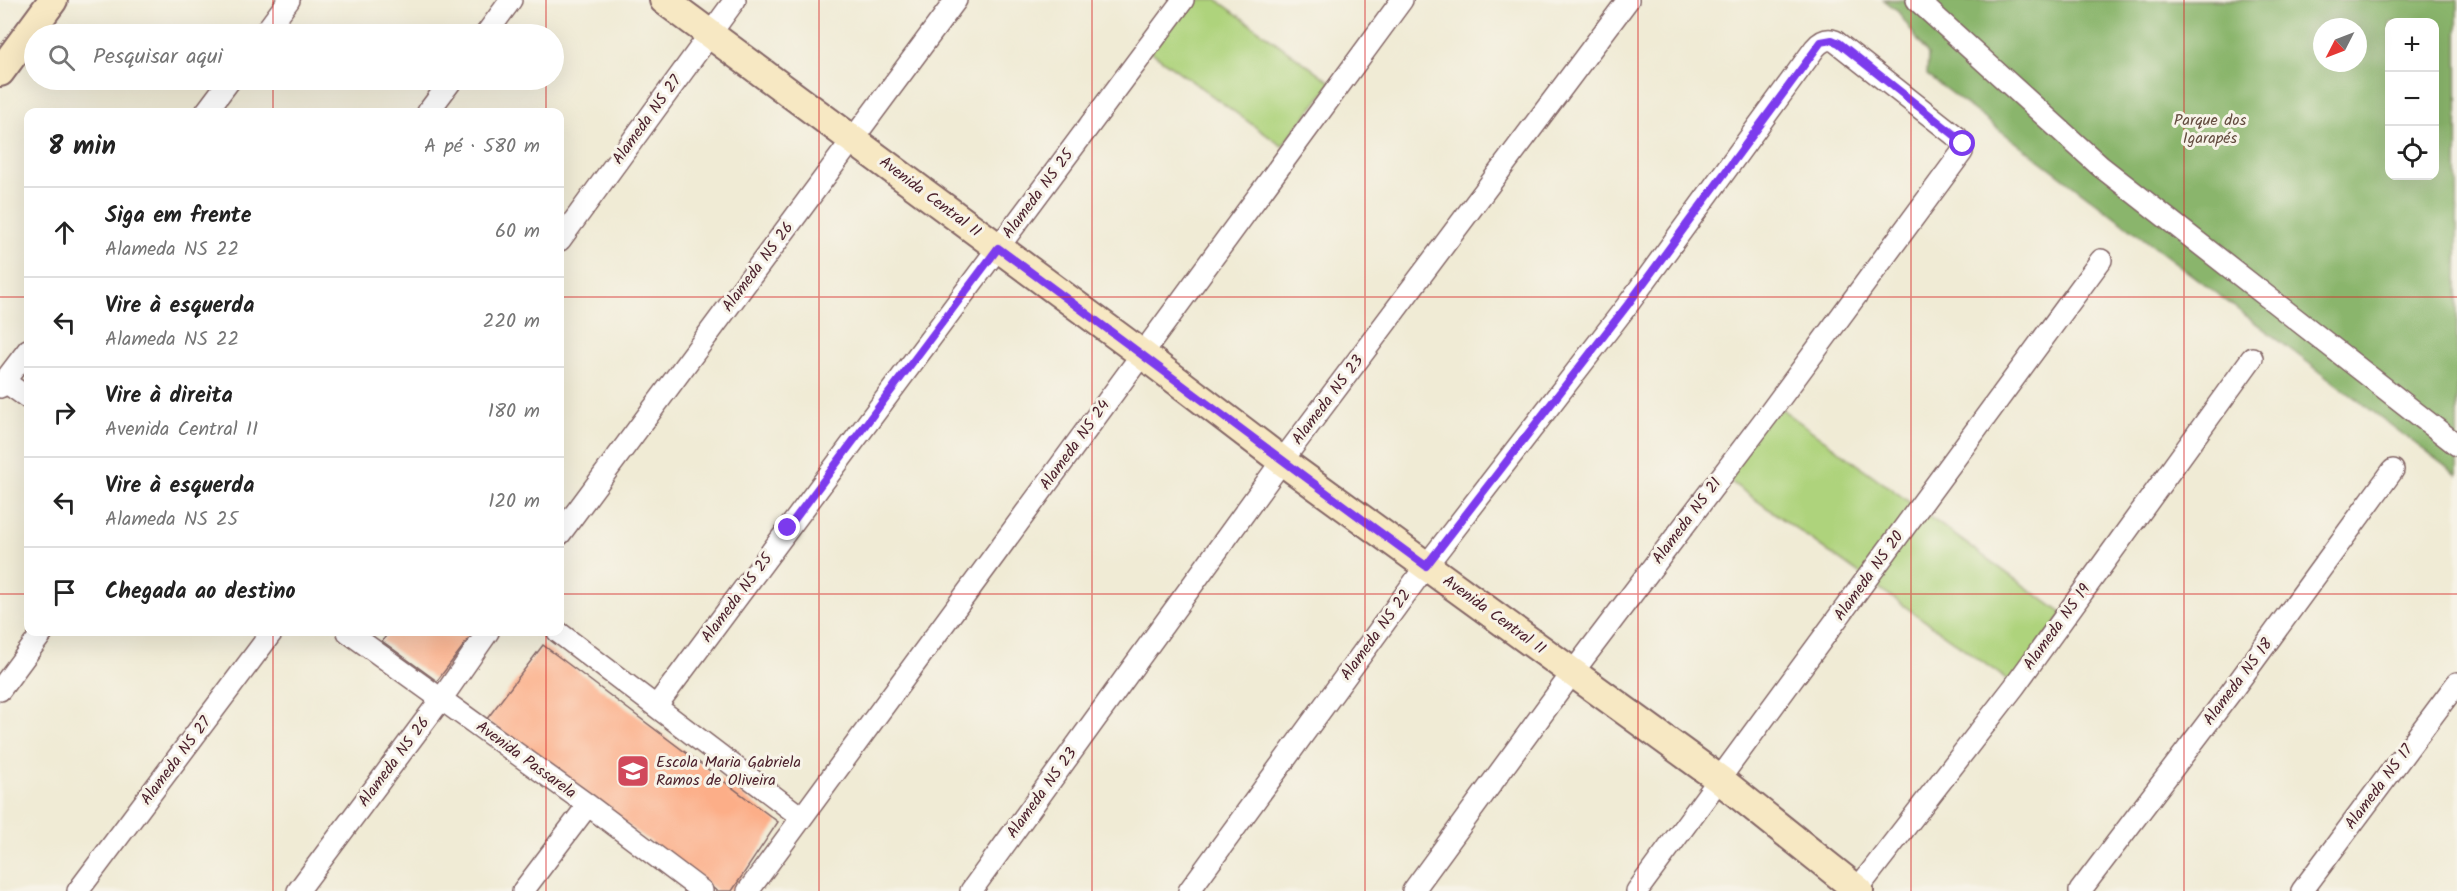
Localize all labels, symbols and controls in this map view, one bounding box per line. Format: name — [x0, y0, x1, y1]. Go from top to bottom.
north arrow — [2313, 18, 2367, 72]
map controls — [2385, 18, 2439, 180]
button: + — [2385, 18, 2439, 72]
search box — [24, 24, 564, 90]
text: Pesquisar aqui — [93, 40, 223, 75]
icon: search — [45, 41, 78, 74]
street label: Alameda NS 27 — [606, 70, 688, 170]
button: − — [2385, 72, 2439, 126]
park label: Parque dos Igarapés — [2174, 108, 2246, 151]
text: 8 min — [48, 126, 116, 168]
button: locate — [2385, 126, 2439, 180]
route start — [1949, 130, 1975, 156]
text: A pé · 580 m — [424, 131, 540, 163]
street label: Alameda NS 25 — [996, 143, 1081, 244]
street label: Avenida Central II — [874, 150, 986, 244]
text: Siga em frente — [105, 199, 251, 234]
icon: ahead — [48, 216, 81, 249]
text: 60 m — [495, 216, 540, 248]
street label: Alameda NS 26 — [716, 217, 800, 317]
text: Alameda NS 22 — [105, 234, 239, 266]
text: Vire à esquerda — [105, 289, 254, 324]
icon: left — [48, 306, 81, 339]
text: 220 m — [483, 306, 540, 338]
text: Alameda NS 22 — [105, 324, 239, 356]
street label: Alameda NS 23 — [1286, 350, 1370, 450]
text: Vire à direita — [105, 379, 233, 414]
street label: Alameda NS 24 — [1033, 394, 1117, 496]
icon: right — [48, 396, 81, 429]
text: 180 m — [488, 396, 540, 428]
text: Avenida Central II — [105, 414, 258, 446]
text: Vire à esquerda — [105, 469, 254, 504]
street label: Alameda NS 21 — [1646, 472, 1728, 570]
icon: left — [48, 486, 81, 519]
text: 120 m — [488, 486, 540, 518]
text: Alameda NS 25 — [105, 504, 238, 536]
route end — [774, 514, 800, 540]
street label: Alameda NS 20 — [1828, 526, 1910, 626]
street label: Alameda NS 25 — [695, 547, 780, 648]
street label: Avenida Central II — [1437, 569, 1551, 661]
text: Chegada ao destino — [105, 575, 296, 610]
icon: arrive — [48, 576, 81, 609]
street label: Alameda NS 19 — [2017, 578, 2097, 675]
street label: Alameda NS 22 — [1334, 584, 1418, 686]
street label: Alameda NS 18 — [2197, 633, 2279, 731]
street label: Alameda NS 27 — [134, 711, 218, 811]
street label: Alameda NS 26 — [352, 712, 436, 812]
street label: Avenida Passarela — [470, 715, 582, 805]
street label: Alameda NS 17 — [2339, 739, 2420, 835]
street label: Alameda NS 23 — [1000, 742, 1084, 844]
place label: Escola Maria Gabriela Ramos de Oliveira — [656, 750, 801, 793]
school or university icon: Escola Maria Gabriela Ramos de Oliveira — [615, 753, 651, 789]

